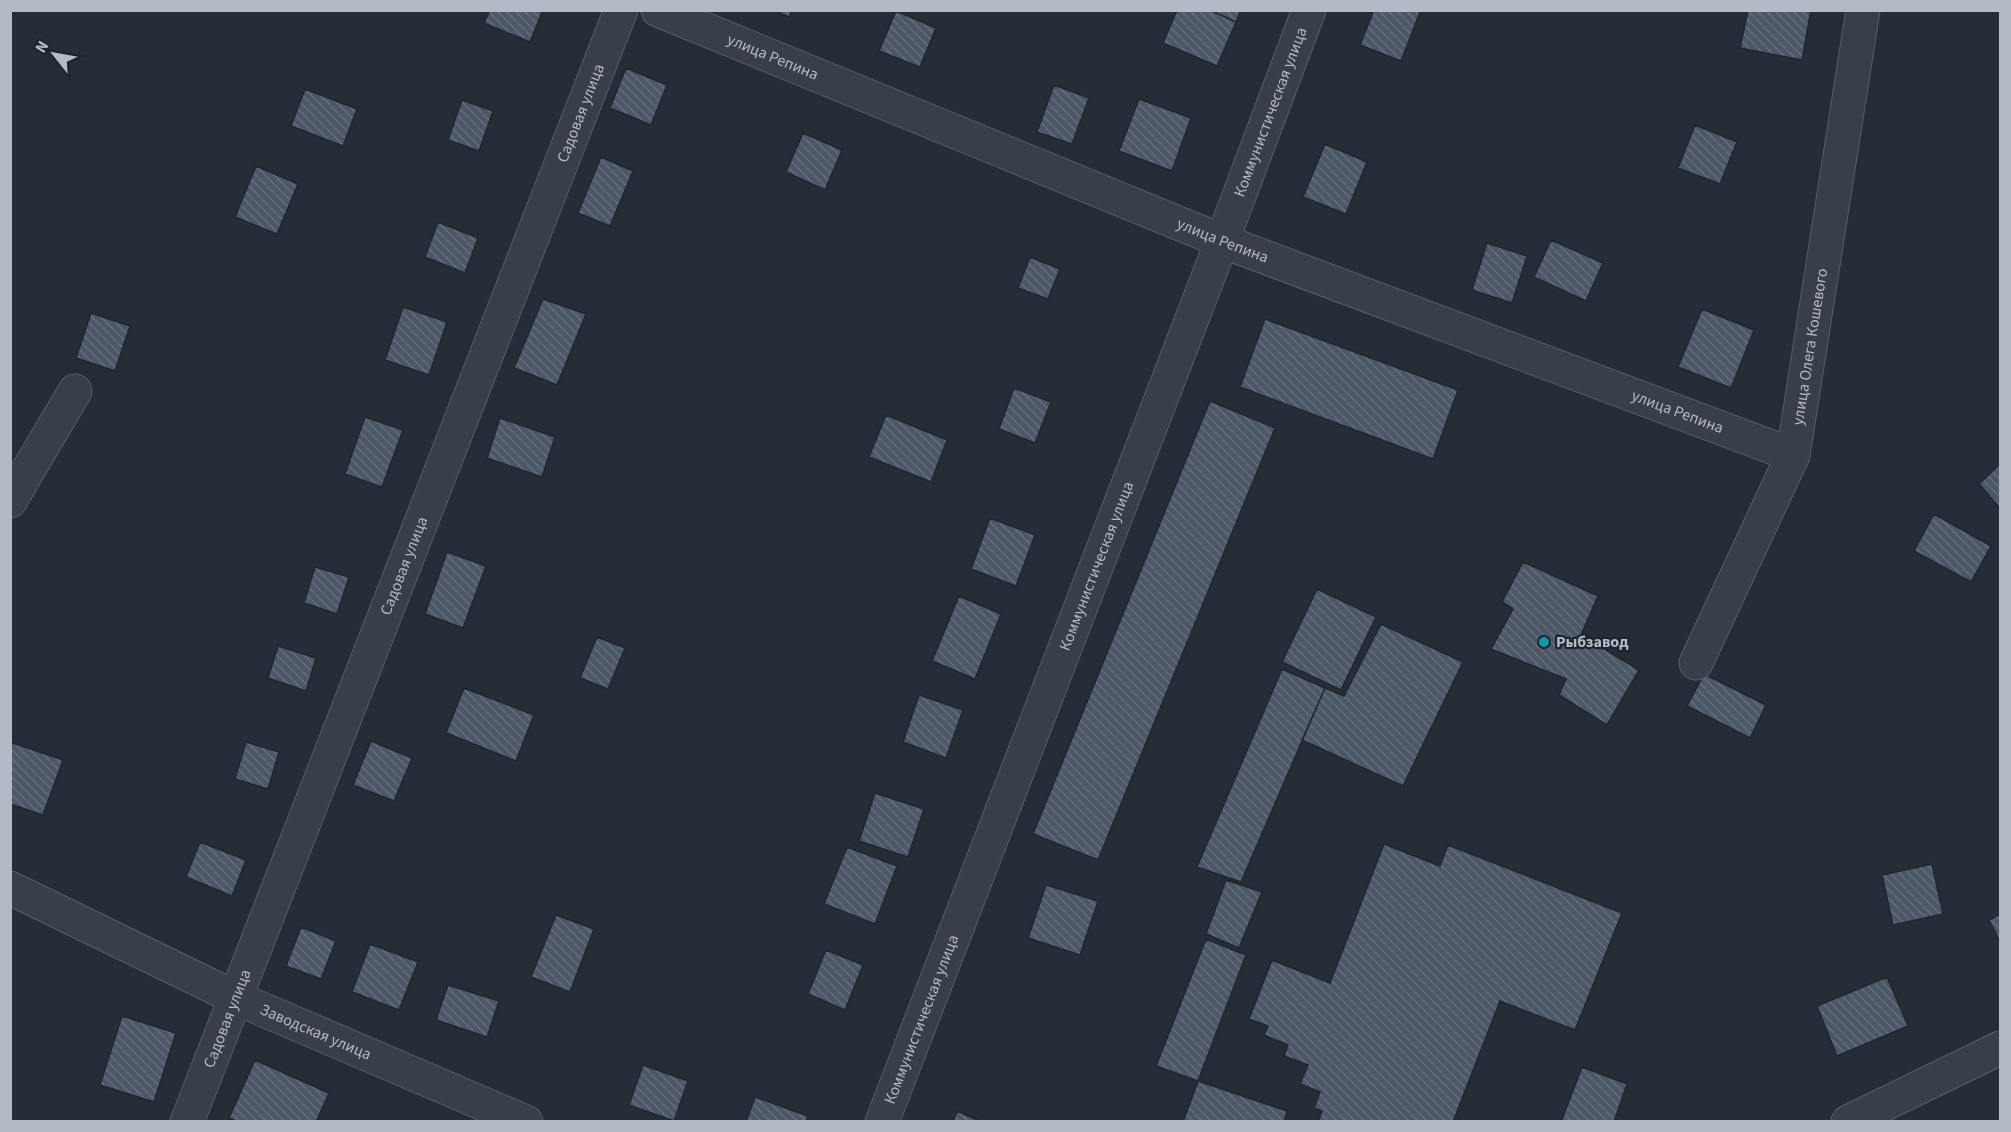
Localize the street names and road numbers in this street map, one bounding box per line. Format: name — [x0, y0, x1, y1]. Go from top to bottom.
street label: Коммунистическая улица — [1229, 24, 1313, 200]
street label: улица Репина — [724, 28, 822, 86]
street label: Садовая улица — [552, 61, 610, 166]
street label: улица Репина — [1174, 213, 1272, 268]
street label: улица Олега Кошевого — [1787, 267, 1833, 427]
street label: улица Репина — [1628, 384, 1727, 439]
street label: Коммунистическая улица — [1054, 478, 1139, 654]
street label: Садовая улица — [375, 513, 433, 618]
street label: Коммунистическая улица — [879, 931, 964, 1107]
street label: Садовая улица — [198, 966, 257, 1071]
street label: Заводская улица — [257, 999, 375, 1066]

